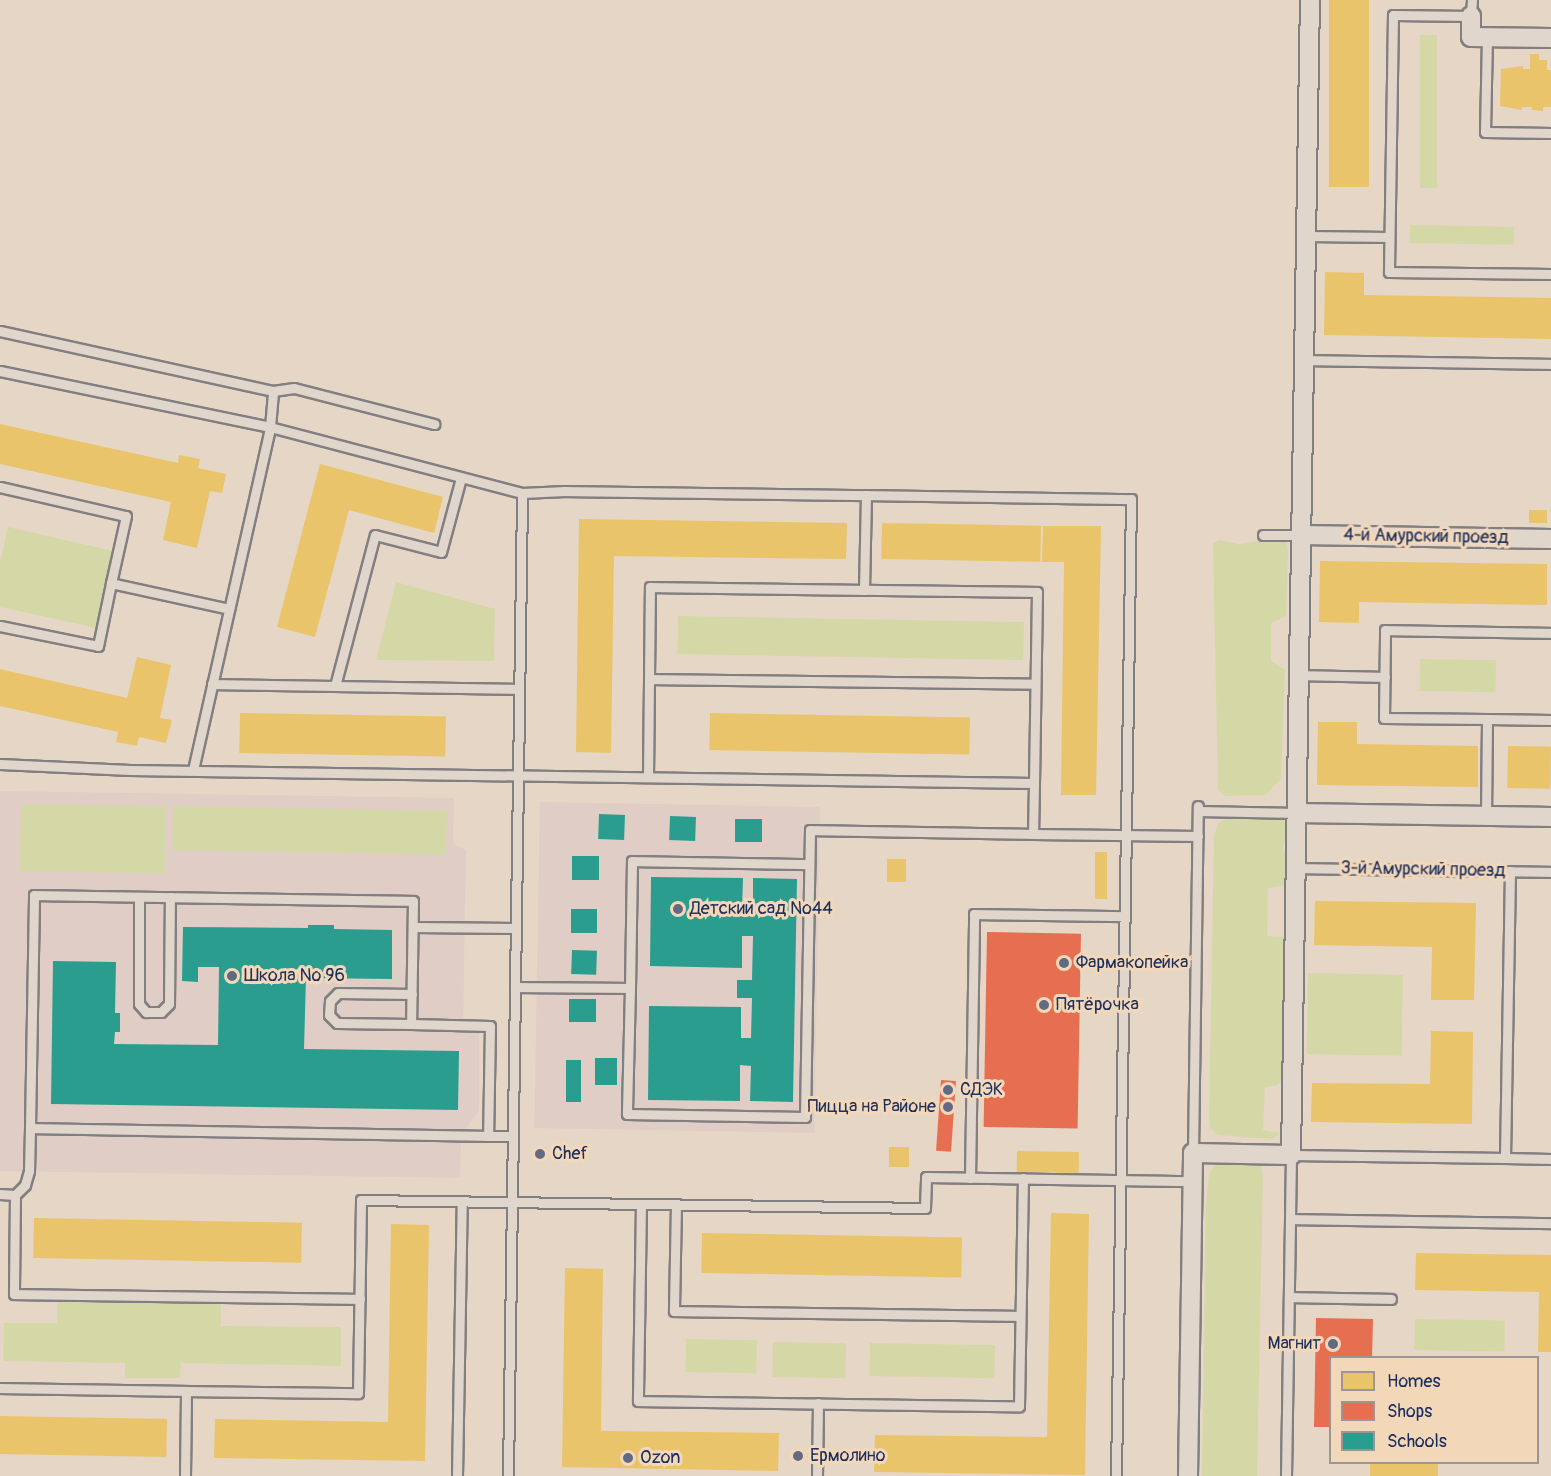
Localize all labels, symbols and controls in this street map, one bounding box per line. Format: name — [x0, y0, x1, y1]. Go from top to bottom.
street label: 4-й Амурский проезд — [1343, 525, 1509, 549]
street label: 3-й Амурский проезд — [1341, 858, 1505, 882]
place label: Детский сад №44 — [690, 898, 833, 920]
marker: Детский сад №44 — [671, 902, 685, 916]
place label: Фармакопейка — [1076, 952, 1188, 974]
marker: Фармакопейка — [1057, 956, 1071, 970]
place label: Школа № 96 — [244, 965, 345, 987]
marker: Школа № 96 — [225, 969, 239, 983]
place label: Пятёрочка — [1056, 994, 1139, 1016]
marker: Пятёрочка — [1037, 998, 1051, 1012]
place label: СДЭК — [960, 1079, 1003, 1101]
marker: СДЭК — [941, 1083, 955, 1097]
place label: Пицца на Районе — [808, 1096, 936, 1118]
marker: Пицца на Районе — [941, 1100, 955, 1114]
place label: Chef — [552, 1143, 588, 1165]
marker: Chef — [533, 1147, 547, 1161]
place label: Магнит — [1268, 1333, 1321, 1355]
marker: Магнит — [1326, 1337, 1340, 1351]
legend — [1329, 1356, 1539, 1464]
text: Homes — [1387, 1370, 1440, 1393]
text: Shops — [1387, 1400, 1432, 1423]
text: Schools — [1387, 1430, 1447, 1453]
place label: Ермолино — [810, 1445, 886, 1467]
place label: Ozon — [640, 1447, 680, 1469]
marker: Ермолино — [791, 1449, 805, 1463]
marker: Ozon — [621, 1451, 635, 1465]

